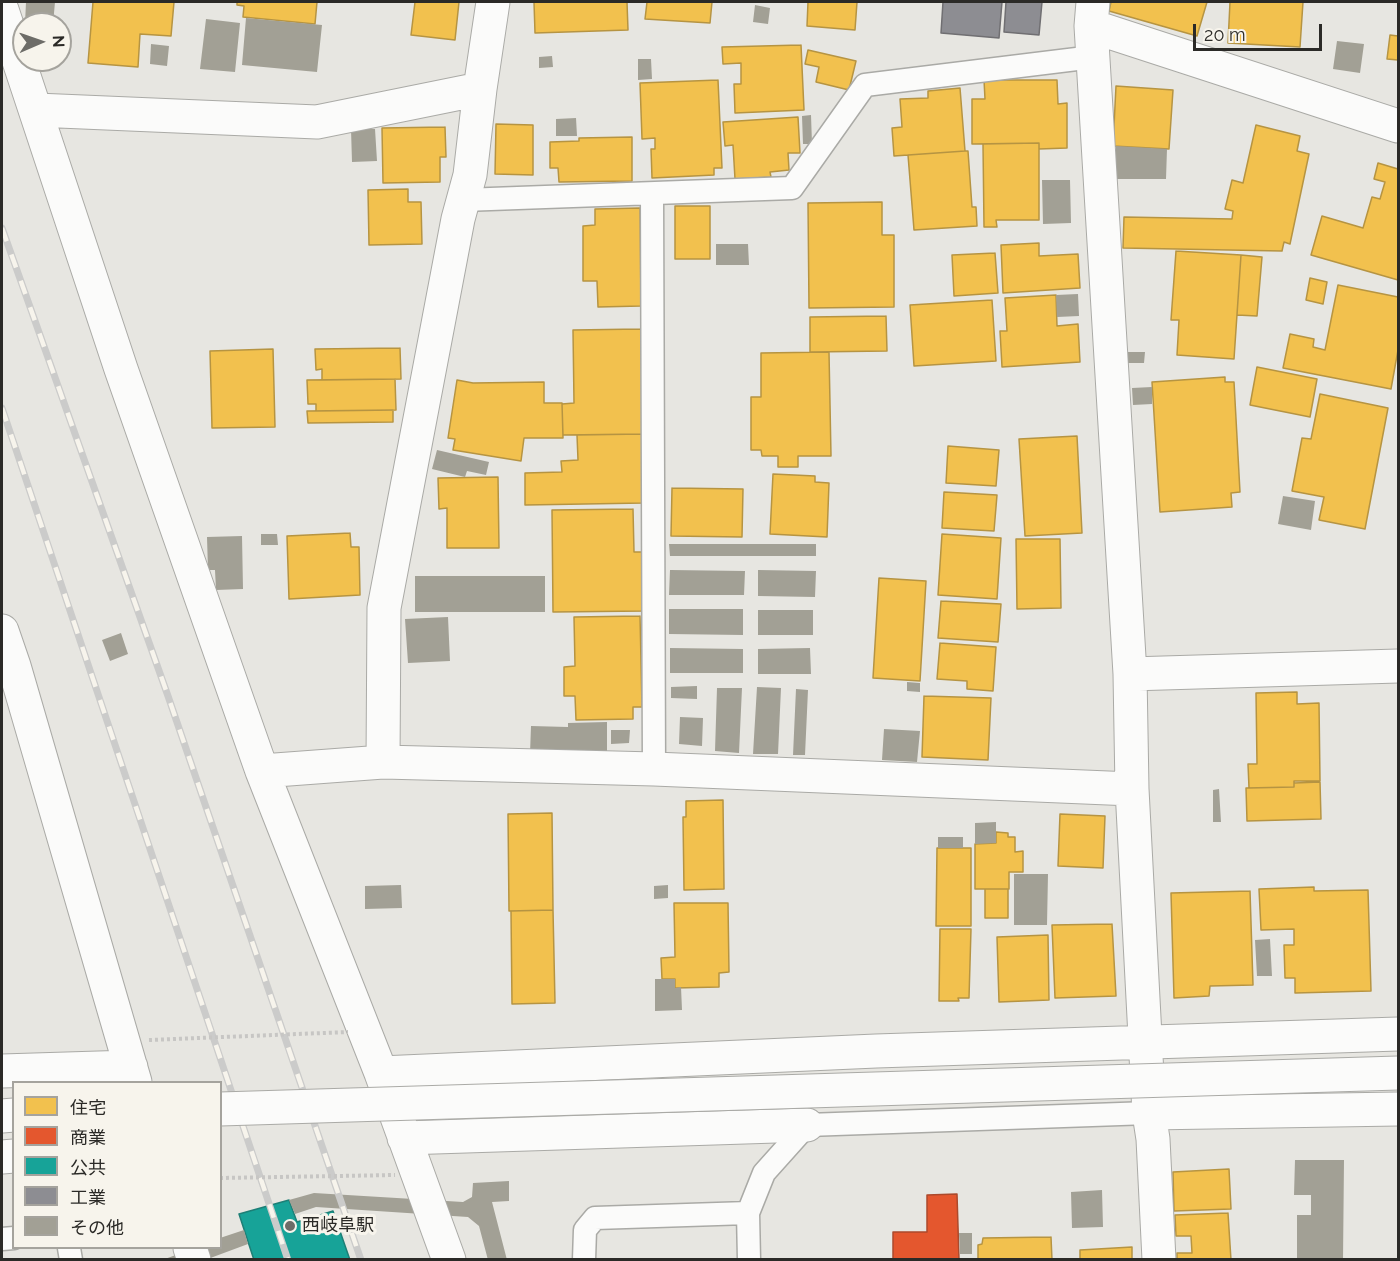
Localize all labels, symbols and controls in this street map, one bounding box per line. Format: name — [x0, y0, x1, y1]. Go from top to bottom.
north arrow — [12, 12, 72, 72]
scale bar — [1196, 12, 1325, 50]
text: 20 m — [1204, 24, 1246, 45]
text: N — [49, 35, 68, 48]
legend — [12, 1081, 222, 1249]
text: 住宅 — [70, 1097, 106, 1118]
text: 商業 — [70, 1127, 106, 1148]
text: 公共 — [70, 1157, 106, 1178]
text: 工業 — [70, 1187, 106, 1208]
place label: 西岐阜駅 — [302, 1215, 374, 1237]
text: その他 — [70, 1217, 124, 1238]
marker: 西岐阜駅 — [283, 1219, 297, 1233]

